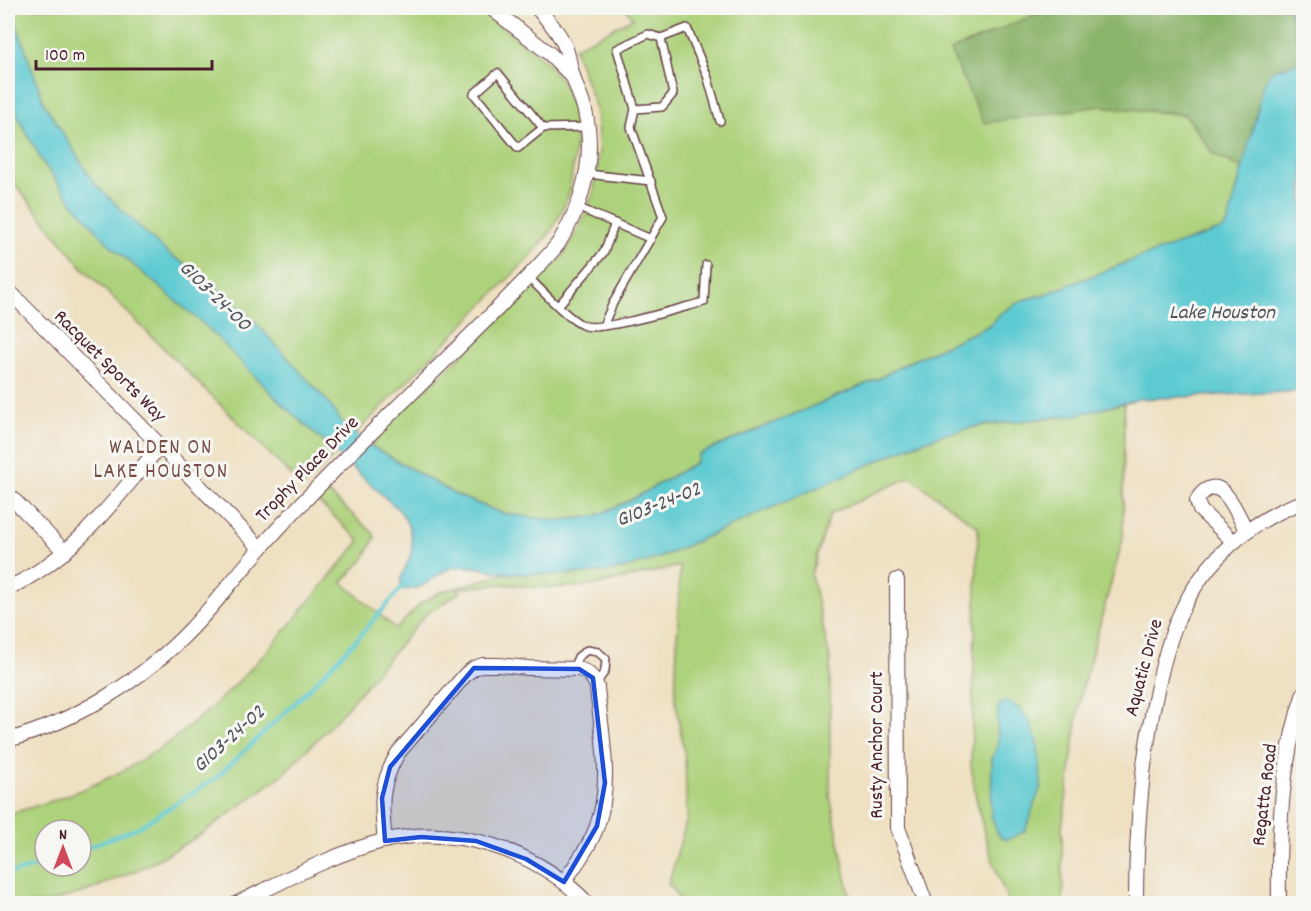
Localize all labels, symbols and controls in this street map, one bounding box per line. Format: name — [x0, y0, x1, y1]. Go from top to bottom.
scale bar — [36, 33, 212, 71]
text: 100 m — [45, 44, 85, 69]
water label: G103-24-00 — [171, 255, 258, 341]
water label: Lake Houston — [1169, 299, 1276, 329]
street label: Racquet Sports Way — [46, 304, 172, 430]
street label: Trophy Place Drive — [250, 410, 366, 530]
district label: WALDEN ON LAKE HOUSTON — [93, 434, 229, 488]
water label: G103-24-02 — [612, 475, 707, 537]
street label: Aquatic Drive — [1119, 616, 1172, 720]
street label: Rusty Anchor Court — [864, 671, 892, 819]
water label: G103-24-02 — [187, 699, 274, 781]
street label: Regatta Road — [1246, 742, 1286, 848]
north arrow — [33, 818, 93, 878]
text: N — [59, 824, 67, 847]

